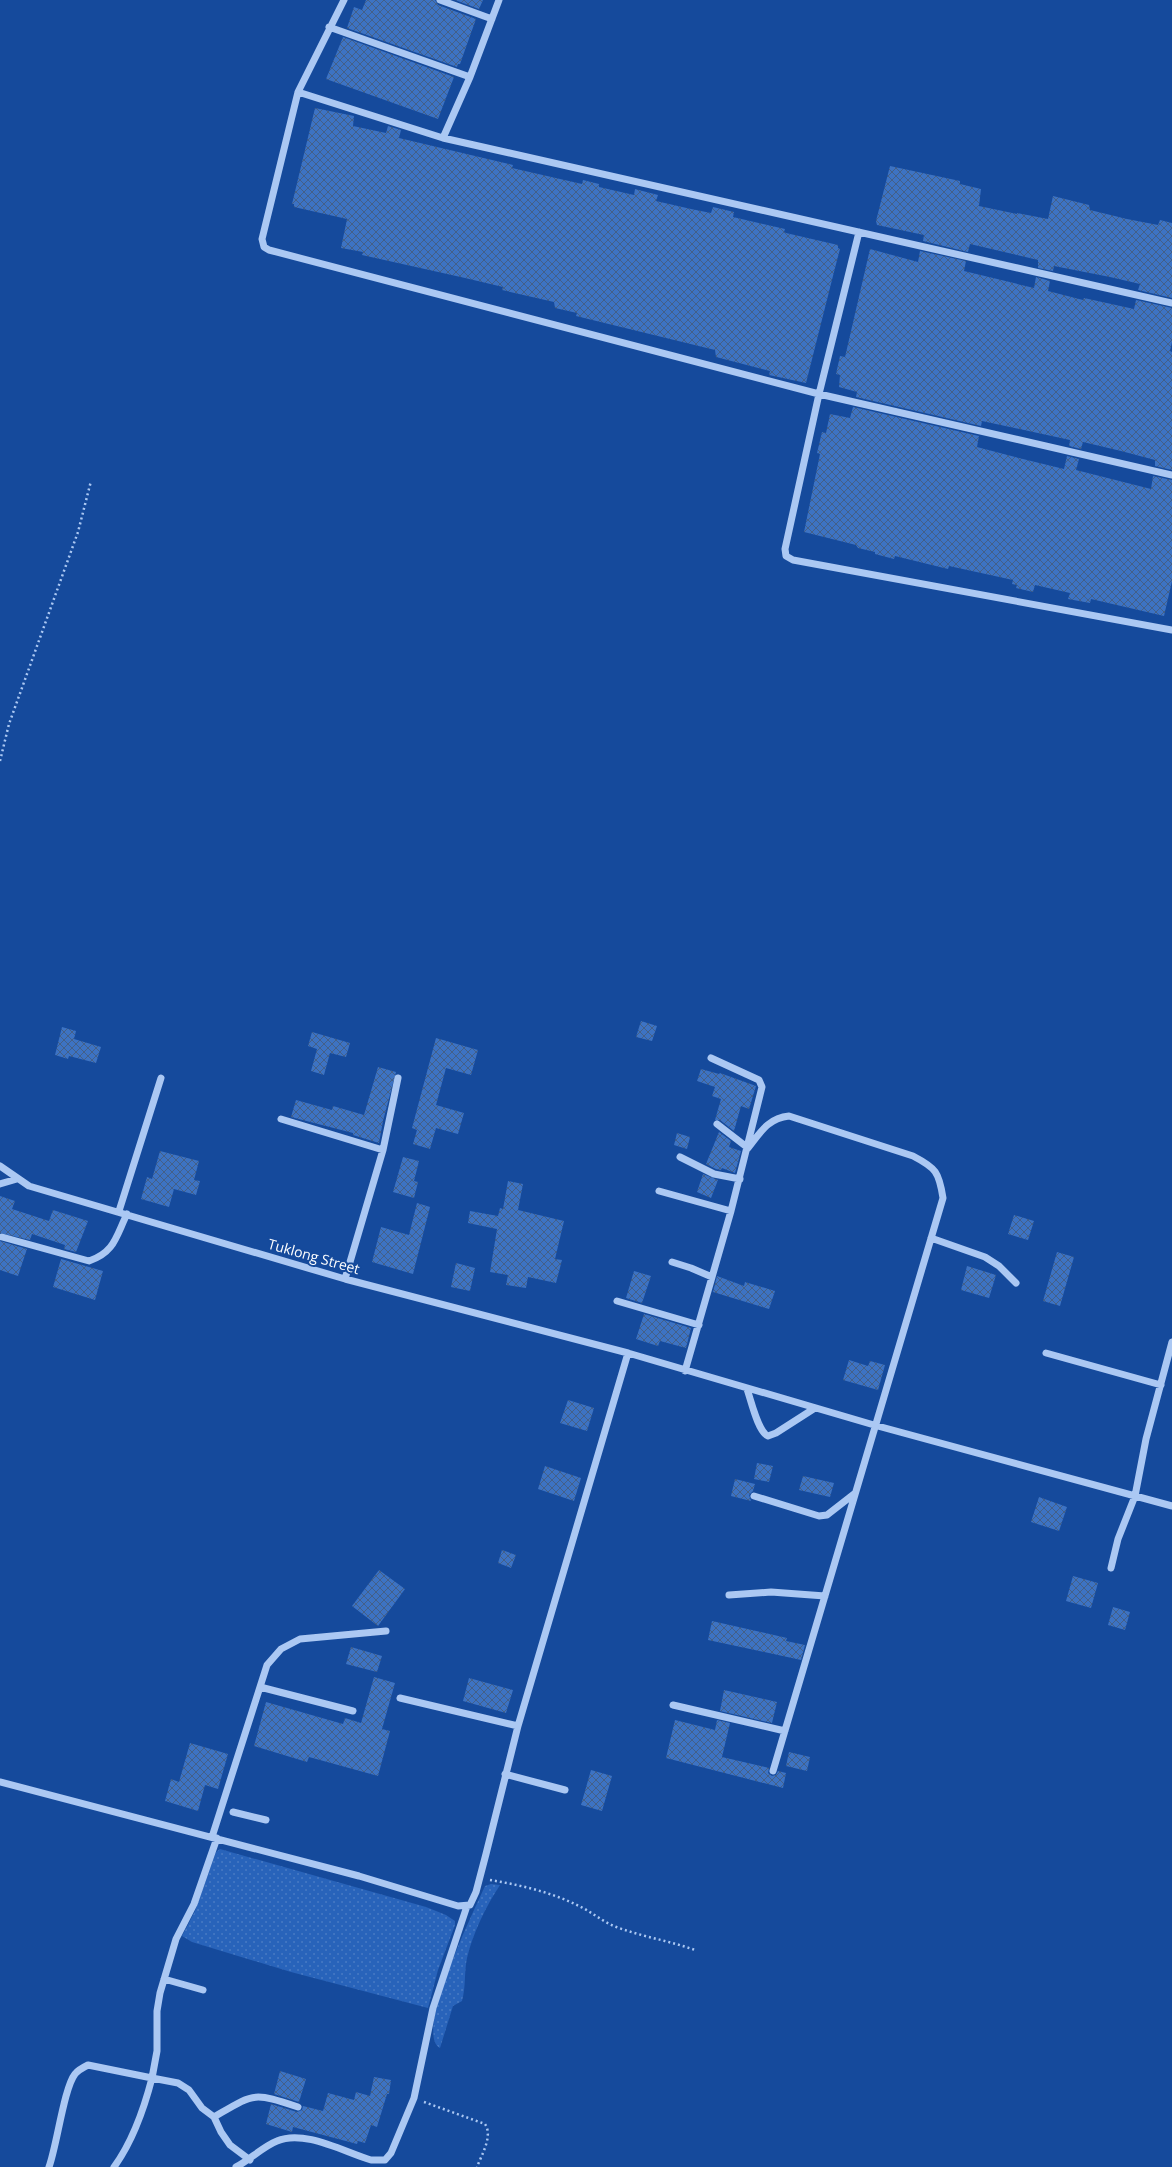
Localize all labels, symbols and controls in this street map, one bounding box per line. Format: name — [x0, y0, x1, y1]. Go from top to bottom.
street label: Tuklong Street — [266, 1234, 362, 1278]

